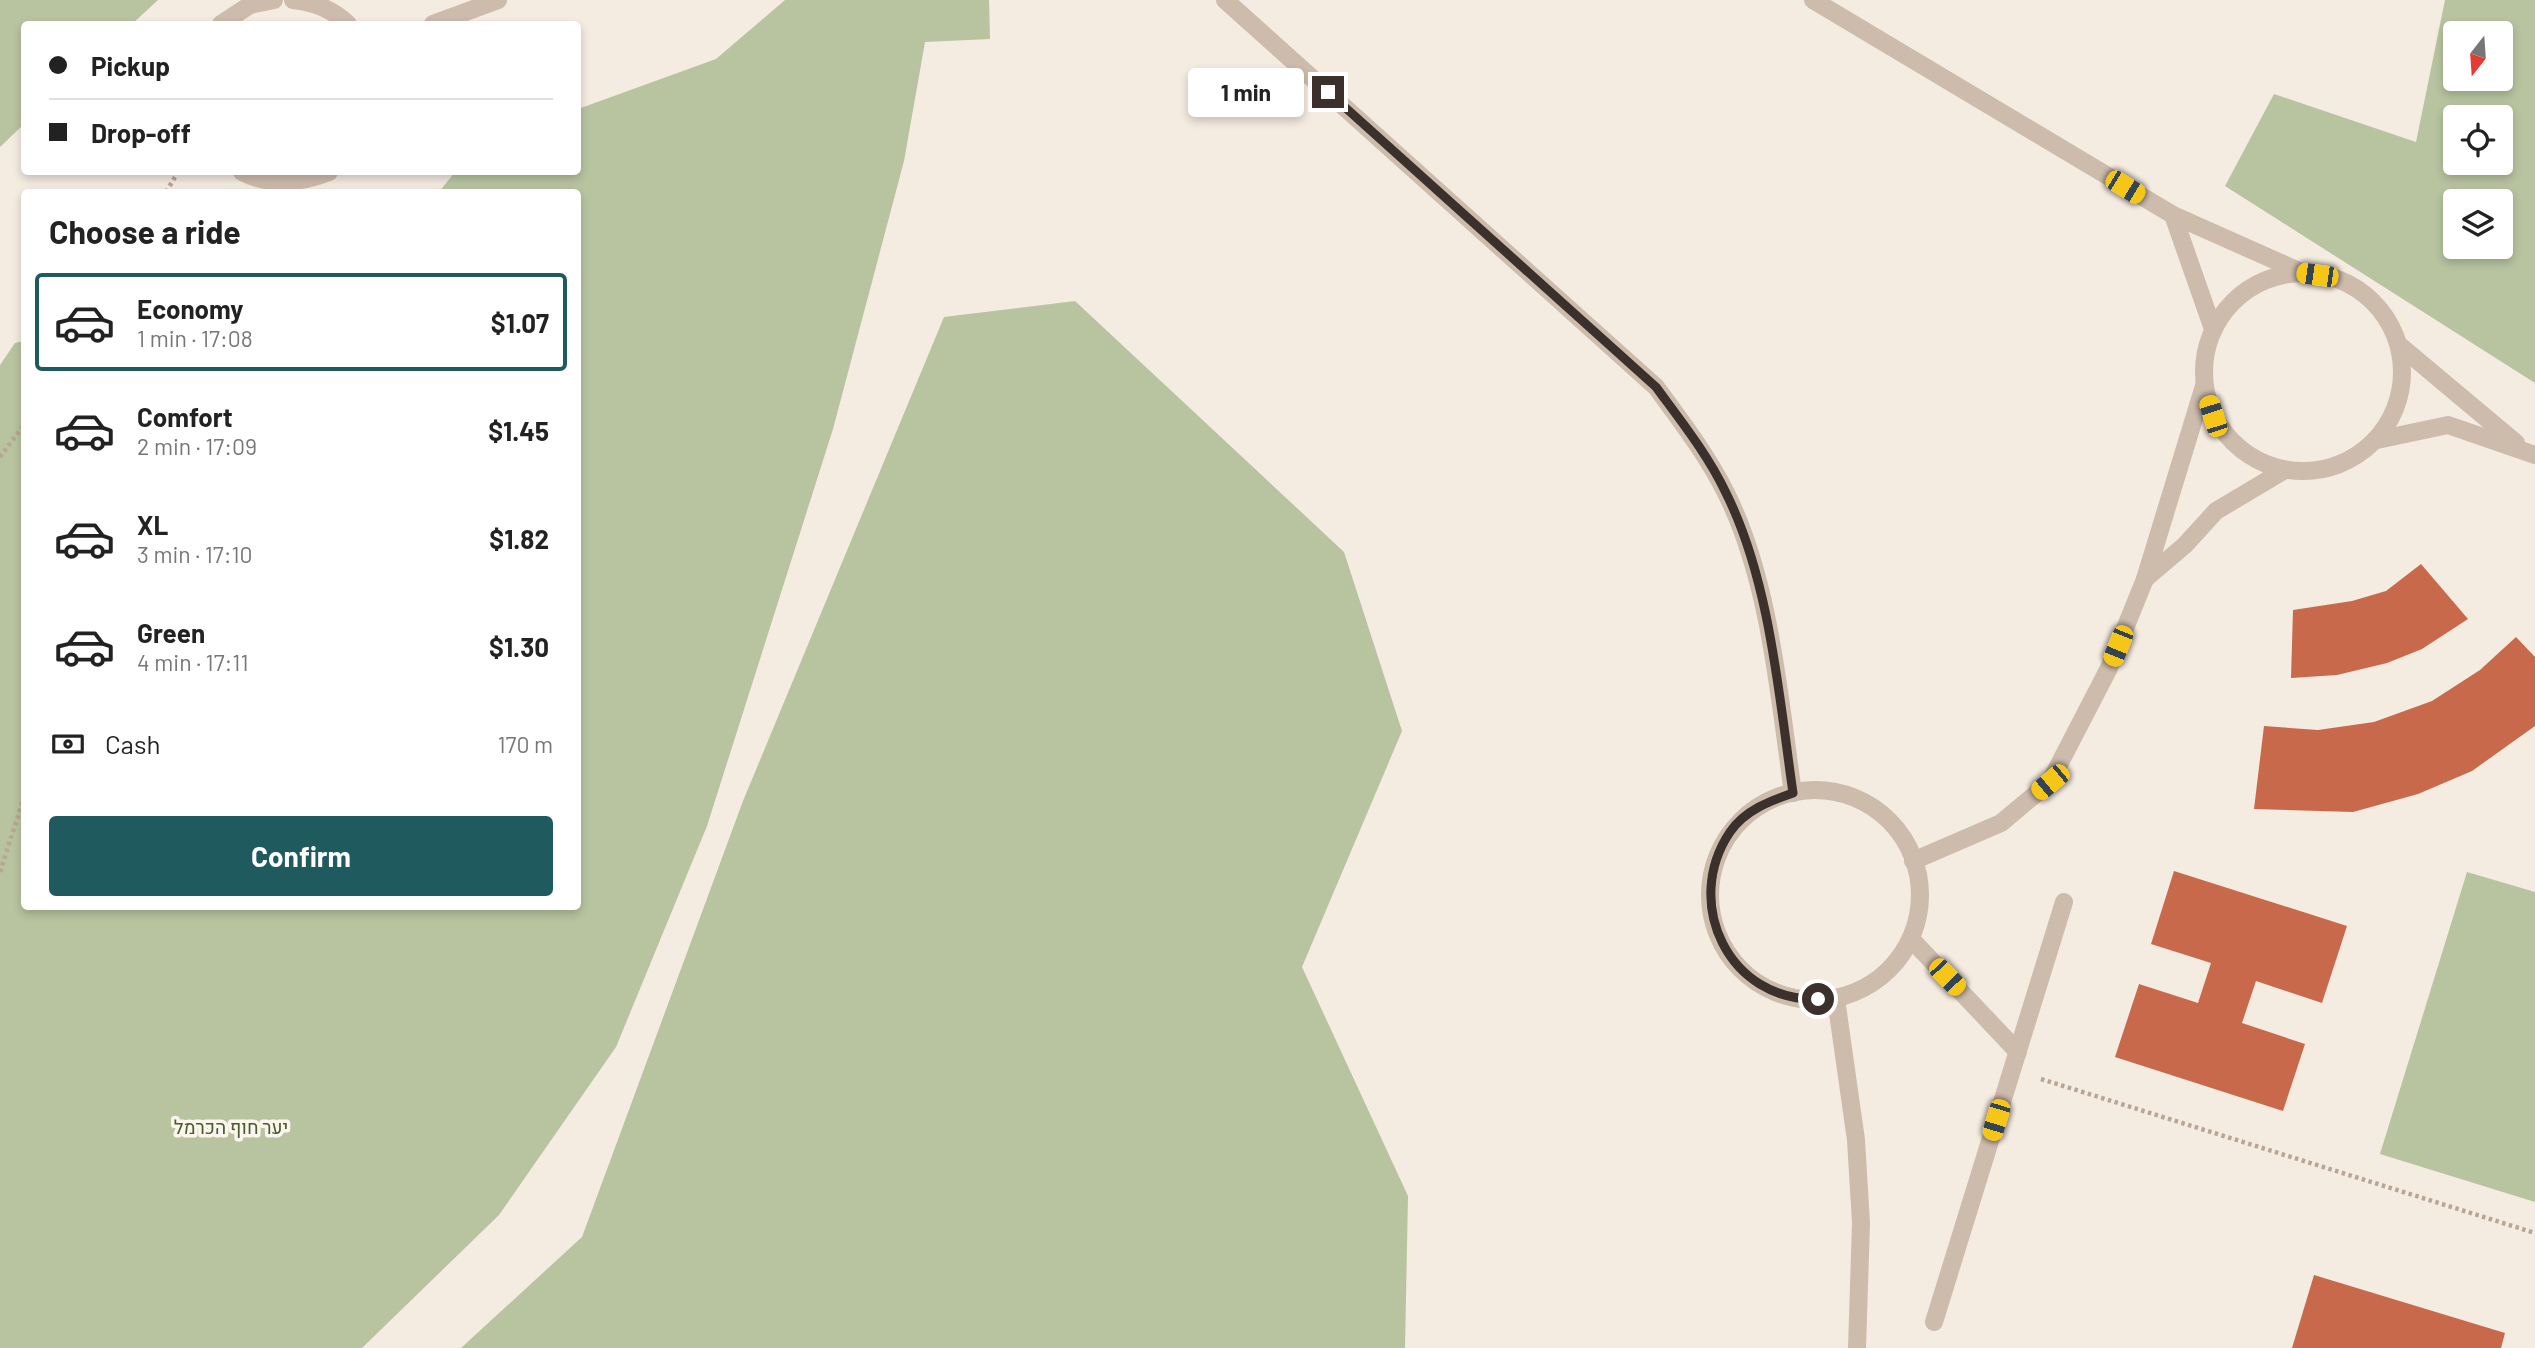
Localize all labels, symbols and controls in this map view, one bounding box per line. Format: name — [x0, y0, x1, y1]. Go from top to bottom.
north arrow — [2443, 21, 2513, 91]
map controls — [2443, 21, 2513, 259]
text: Pickup — [91, 50, 170, 81]
callout: 1 min — [1188, 68, 1304, 116]
route end — [1312, 76, 1344, 108]
text: 1 min — [1221, 78, 1271, 106]
button: locate — [2443, 105, 2513, 175]
text: Drop-off — [91, 117, 191, 148]
car — [2102, 167, 2149, 207]
button: layers — [2443, 189, 2513, 259]
text: Choose a ride — [49, 212, 241, 250]
car — [2295, 262, 2340, 288]
icon: car — [53, 291, 116, 354]
text: Economy — [137, 293, 243, 324]
text: $1.07 — [491, 307, 549, 338]
text: 1 min · 17:08 — [137, 324, 253, 352]
car — [2197, 393, 2230, 439]
icon: car — [53, 399, 116, 462]
text: Comfort — [137, 401, 233, 432]
text: $1.45 — [488, 415, 549, 446]
text: 2 min · 17:09 — [137, 432, 257, 460]
icon: car — [53, 507, 116, 570]
text: XL — [137, 509, 168, 540]
text: $1.82 — [489, 523, 549, 554]
text: 3 min · 17:10 — [137, 540, 253, 568]
icon: car — [53, 615, 116, 678]
text: Green — [137, 617, 205, 648]
car — [2101, 623, 2136, 669]
text: $1.30 — [489, 631, 549, 662]
text: 4 min · 17:11 — [137, 648, 248, 676]
icon: cash — [49, 725, 87, 763]
text: Cash — [105, 728, 160, 759]
text: 170 m — [497, 730, 553, 758]
car — [2028, 760, 2073, 804]
button: Confirm — [49, 816, 553, 896]
car — [1925, 955, 1970, 999]
route start — [1802, 983, 1834, 1015]
car — [1980, 1097, 2013, 1143]
park label: יער חוף הכרמל — [174, 1115, 288, 1138]

